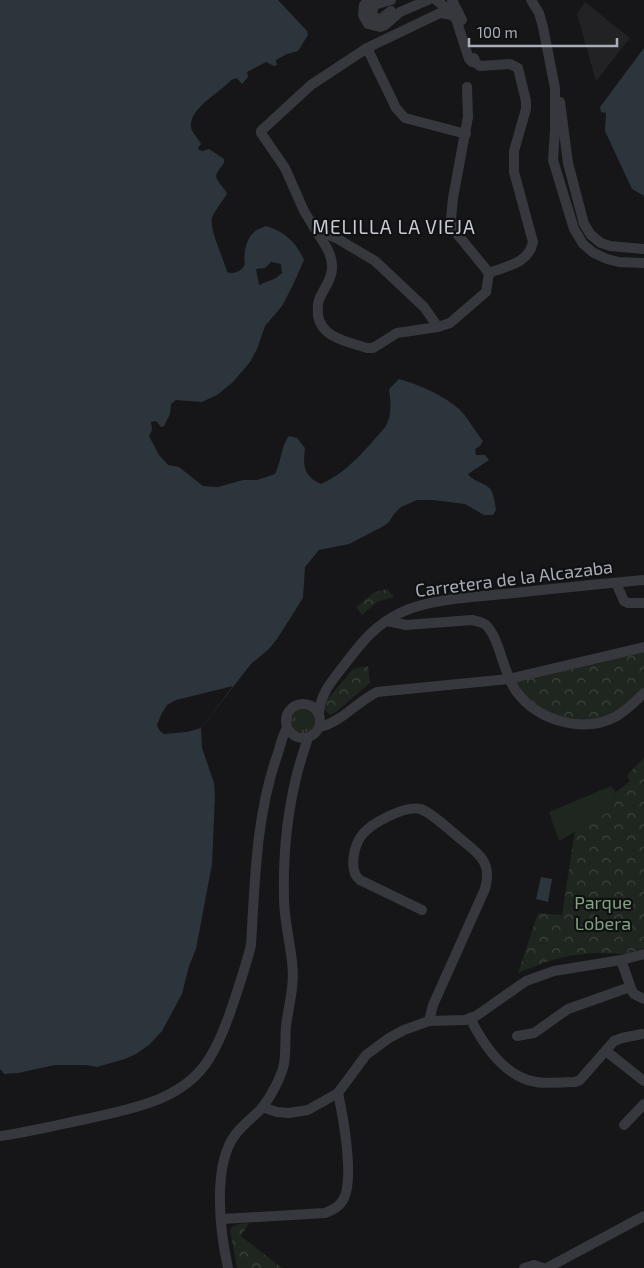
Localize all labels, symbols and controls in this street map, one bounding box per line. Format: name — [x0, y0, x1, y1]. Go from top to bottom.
scale bar — [469, 15, 616, 47]
text: 100 m — [477, 23, 518, 41]
district label: MELILLA LA VIEJA — [312, 215, 476, 238]
street label: Carretera de la Alcazaba — [414, 555, 614, 601]
park label: Parque Lobera — [574, 891, 632, 934]

